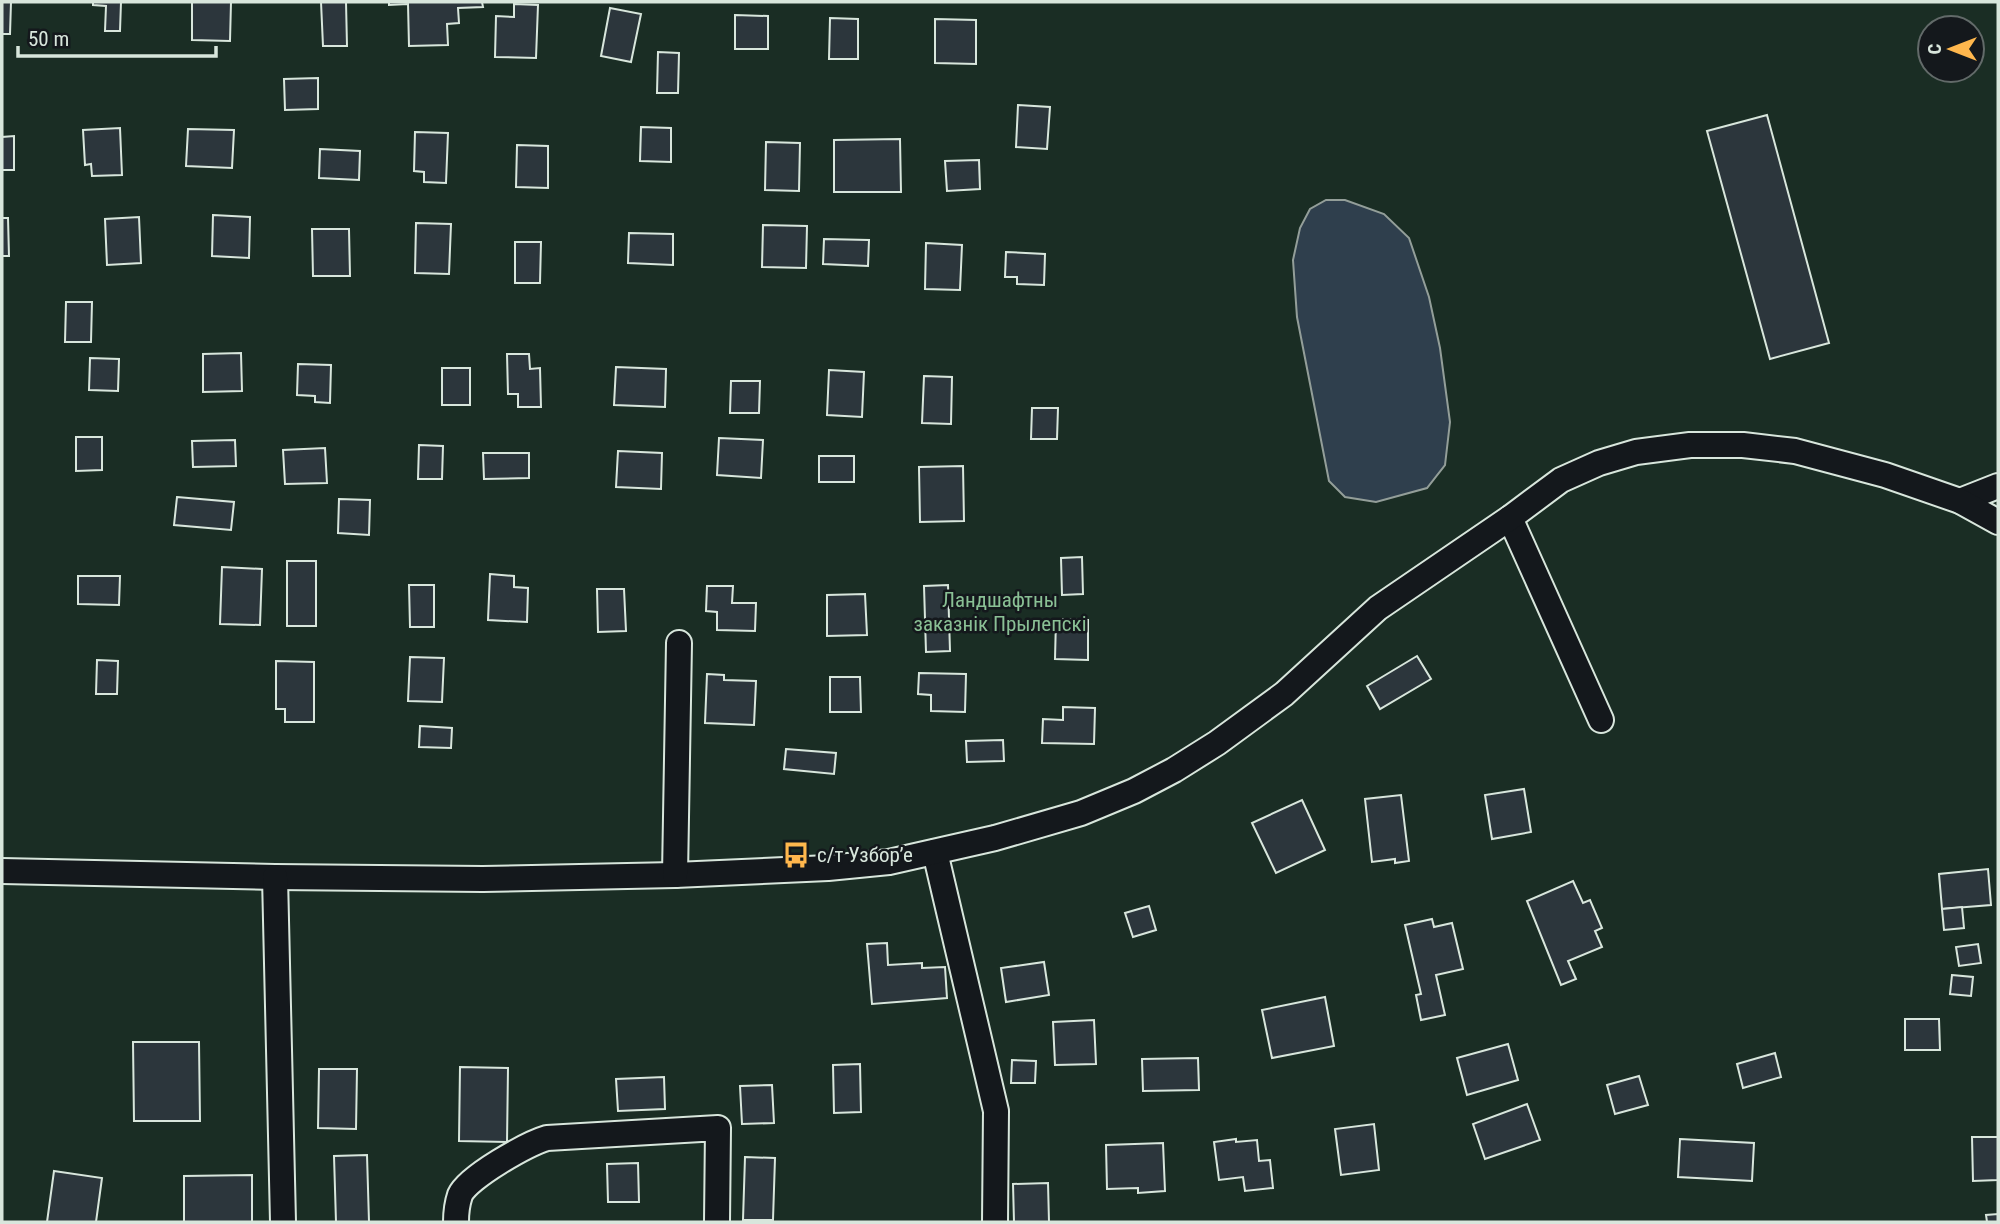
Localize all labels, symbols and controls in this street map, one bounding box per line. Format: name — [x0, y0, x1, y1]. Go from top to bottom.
scale bar — [18, 14, 215, 58]
north arrow — [1916, 14, 1986, 84]
text: 50 m — [28, 27, 69, 51]
text: С — [1923, 43, 1946, 54]
park label: Ландшафтны заказнік Прылепскі — [914, 588, 1086, 636]
bus stop icon: с/т Узборʼе — [781, 840, 811, 870]
place label: с/т Узборʼе — [817, 843, 913, 867]

